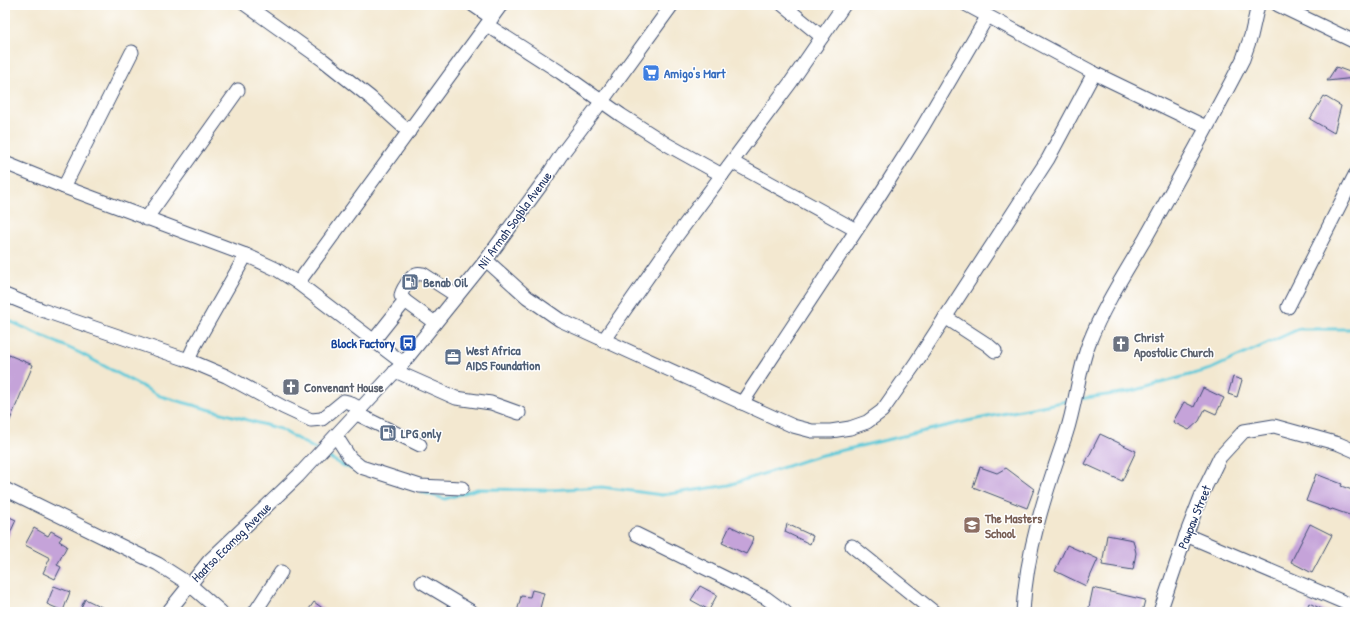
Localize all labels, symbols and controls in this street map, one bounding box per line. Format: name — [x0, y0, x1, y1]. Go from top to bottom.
supermarket icon: Amigo's Mart — [641, 63, 661, 83]
place label: Amigo's Mart — [664, 64, 726, 83]
street label: Nii Armah Sogbla Avenue — [473, 168, 555, 272]
fuel station icon: Benab Oil — [400, 272, 420, 292]
place label: Benab Oil — [423, 273, 468, 291]
place label: Christ Apostolic Church — [1134, 328, 1214, 362]
bus stop icon: Block Factory — [398, 333, 418, 353]
place label: Block Factory — [331, 334, 395, 353]
church icon: Christ Apostolic Church — [1111, 334, 1131, 354]
place label: West Africa AIDS Foundation — [466, 341, 541, 374]
office icon: West Africa AIDS Foundation — [443, 347, 463, 367]
church icon: Convenant House — [281, 377, 301, 397]
place label: Convenant House — [304, 378, 384, 396]
fuel station icon: LPG only — [378, 423, 398, 443]
place label: LPG only — [401, 424, 442, 443]
street label: Pawpaw Street — [1173, 482, 1215, 552]
street label: Haatso Ecomog Avenue — [187, 498, 275, 586]
place label: The Masters School — [984, 509, 1042, 542]
school or university icon: The Masters School — [962, 515, 982, 535]

